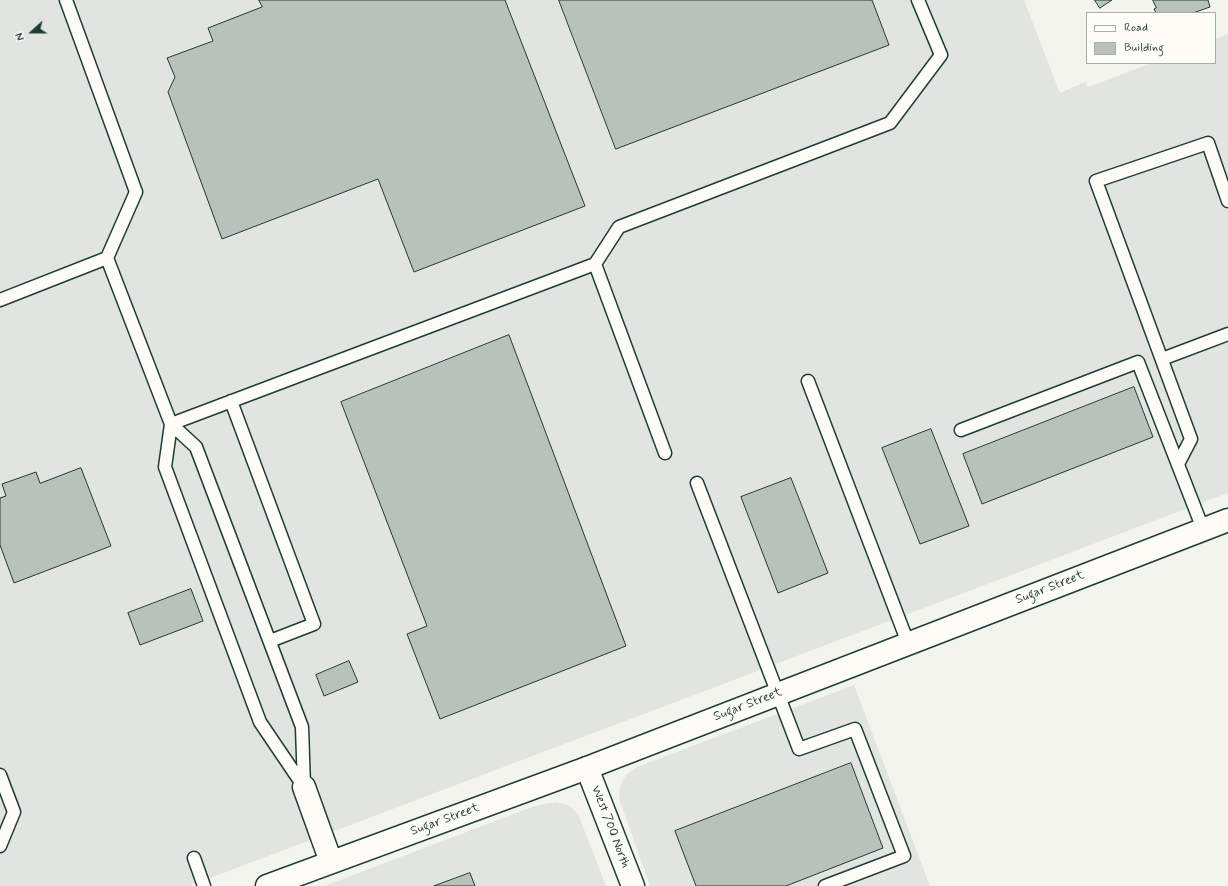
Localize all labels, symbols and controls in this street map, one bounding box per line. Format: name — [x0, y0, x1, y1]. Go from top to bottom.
north arrow — [12, 12, 52, 52]
legend — [1086, 12, 1216, 64]
text: Road — [1124, 20, 1148, 36]
text: N — [13, 30, 29, 42]
text: Building — [1124, 40, 1164, 56]
street label: Sugar Street — [1013, 568, 1087, 608]
street label: Sugar Street — [711, 685, 785, 725]
street label: West 700 North — [587, 784, 633, 870]
street label: Sugar Street — [408, 800, 482, 840]

